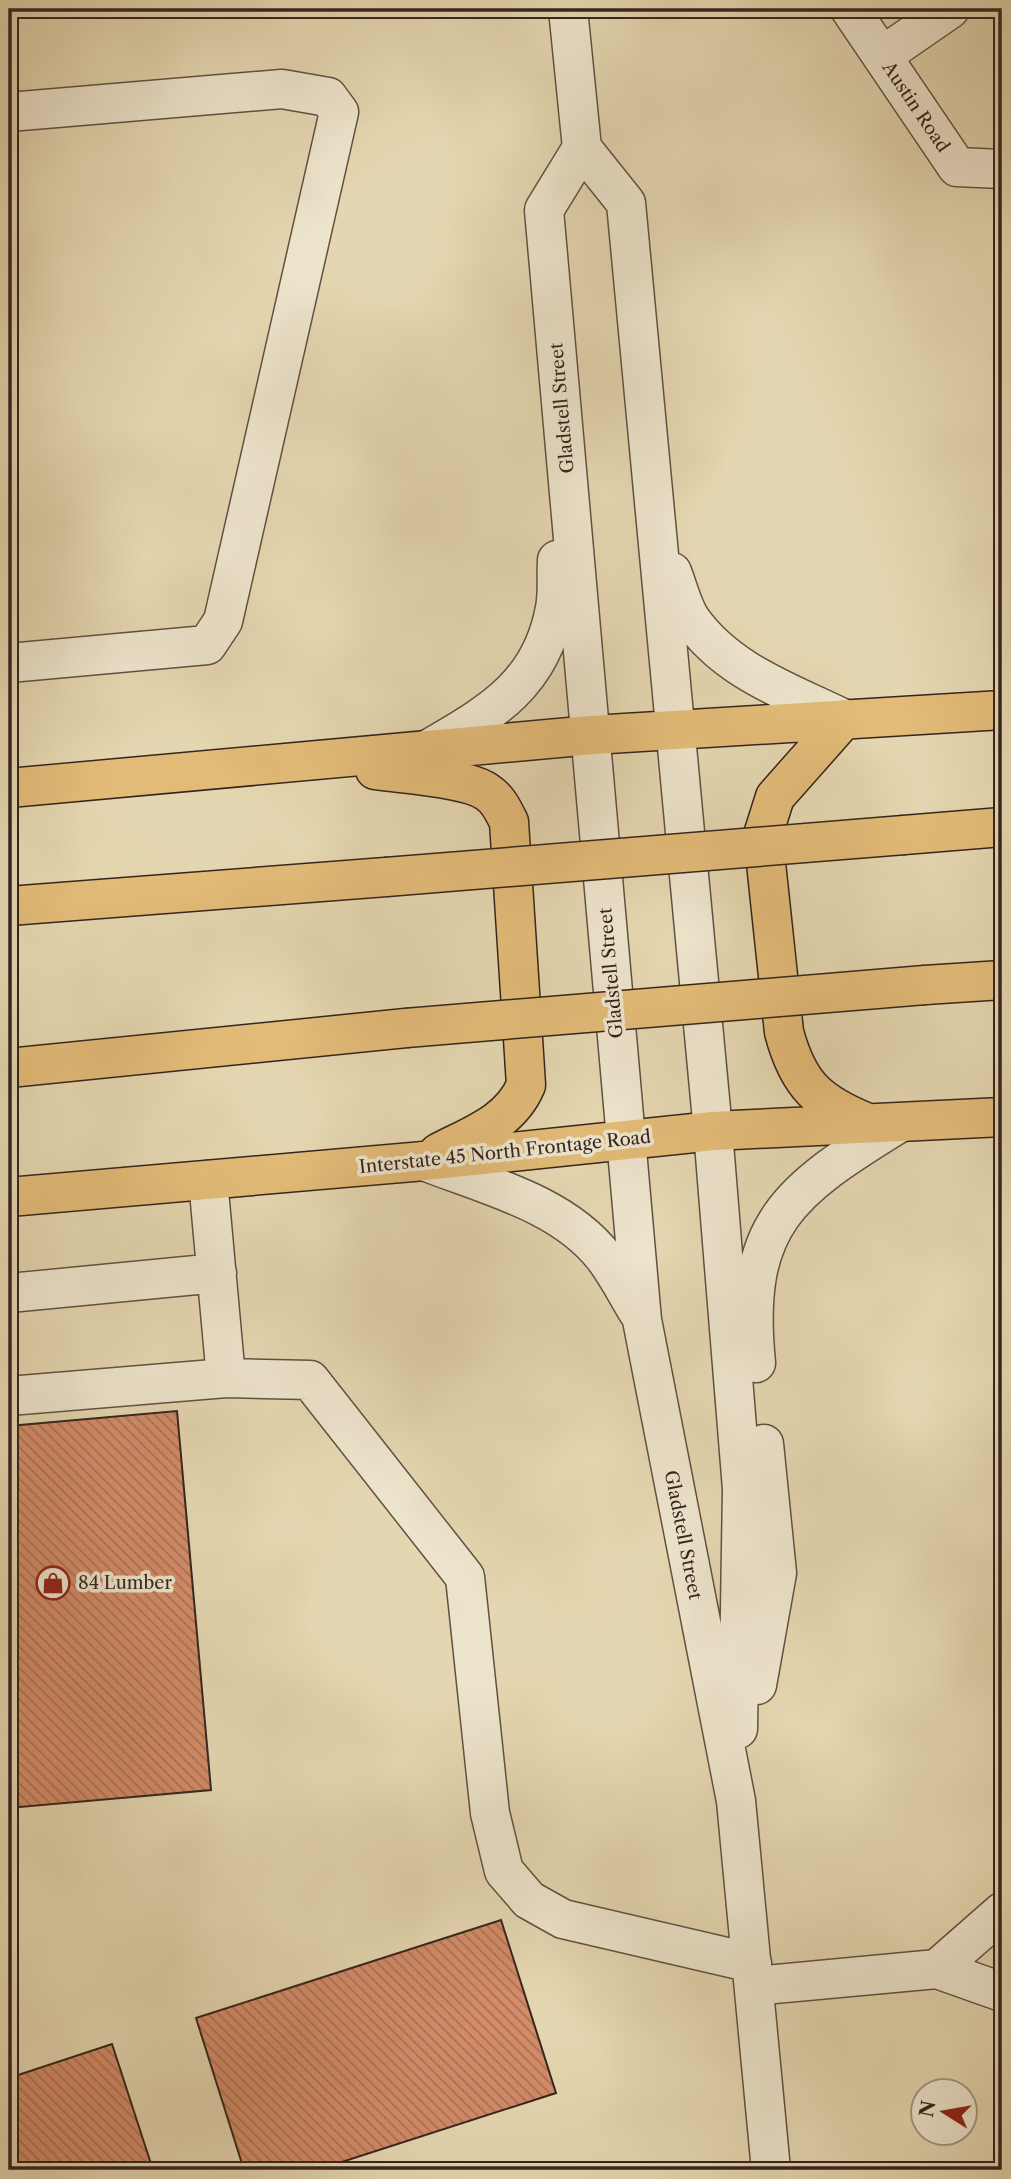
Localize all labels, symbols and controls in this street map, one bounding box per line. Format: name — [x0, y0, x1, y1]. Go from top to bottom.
street label: Austin Road — [877, 57, 954, 156]
street label: Gladstell Street — [545, 341, 579, 474]
street label: Gladstell Street — [594, 906, 628, 1039]
street label: Interstate 45 North Frontage Road — [358, 1126, 652, 1178]
street label: Gladstell Street — [660, 1469, 706, 1602]
shop icon: 84 Lumber — [34, 1564, 72, 1602]
place label: 84 Lumber — [78, 1572, 172, 1594]
north arrow — [909, 2078, 979, 2148]
text: N — [915, 2099, 941, 2119]

